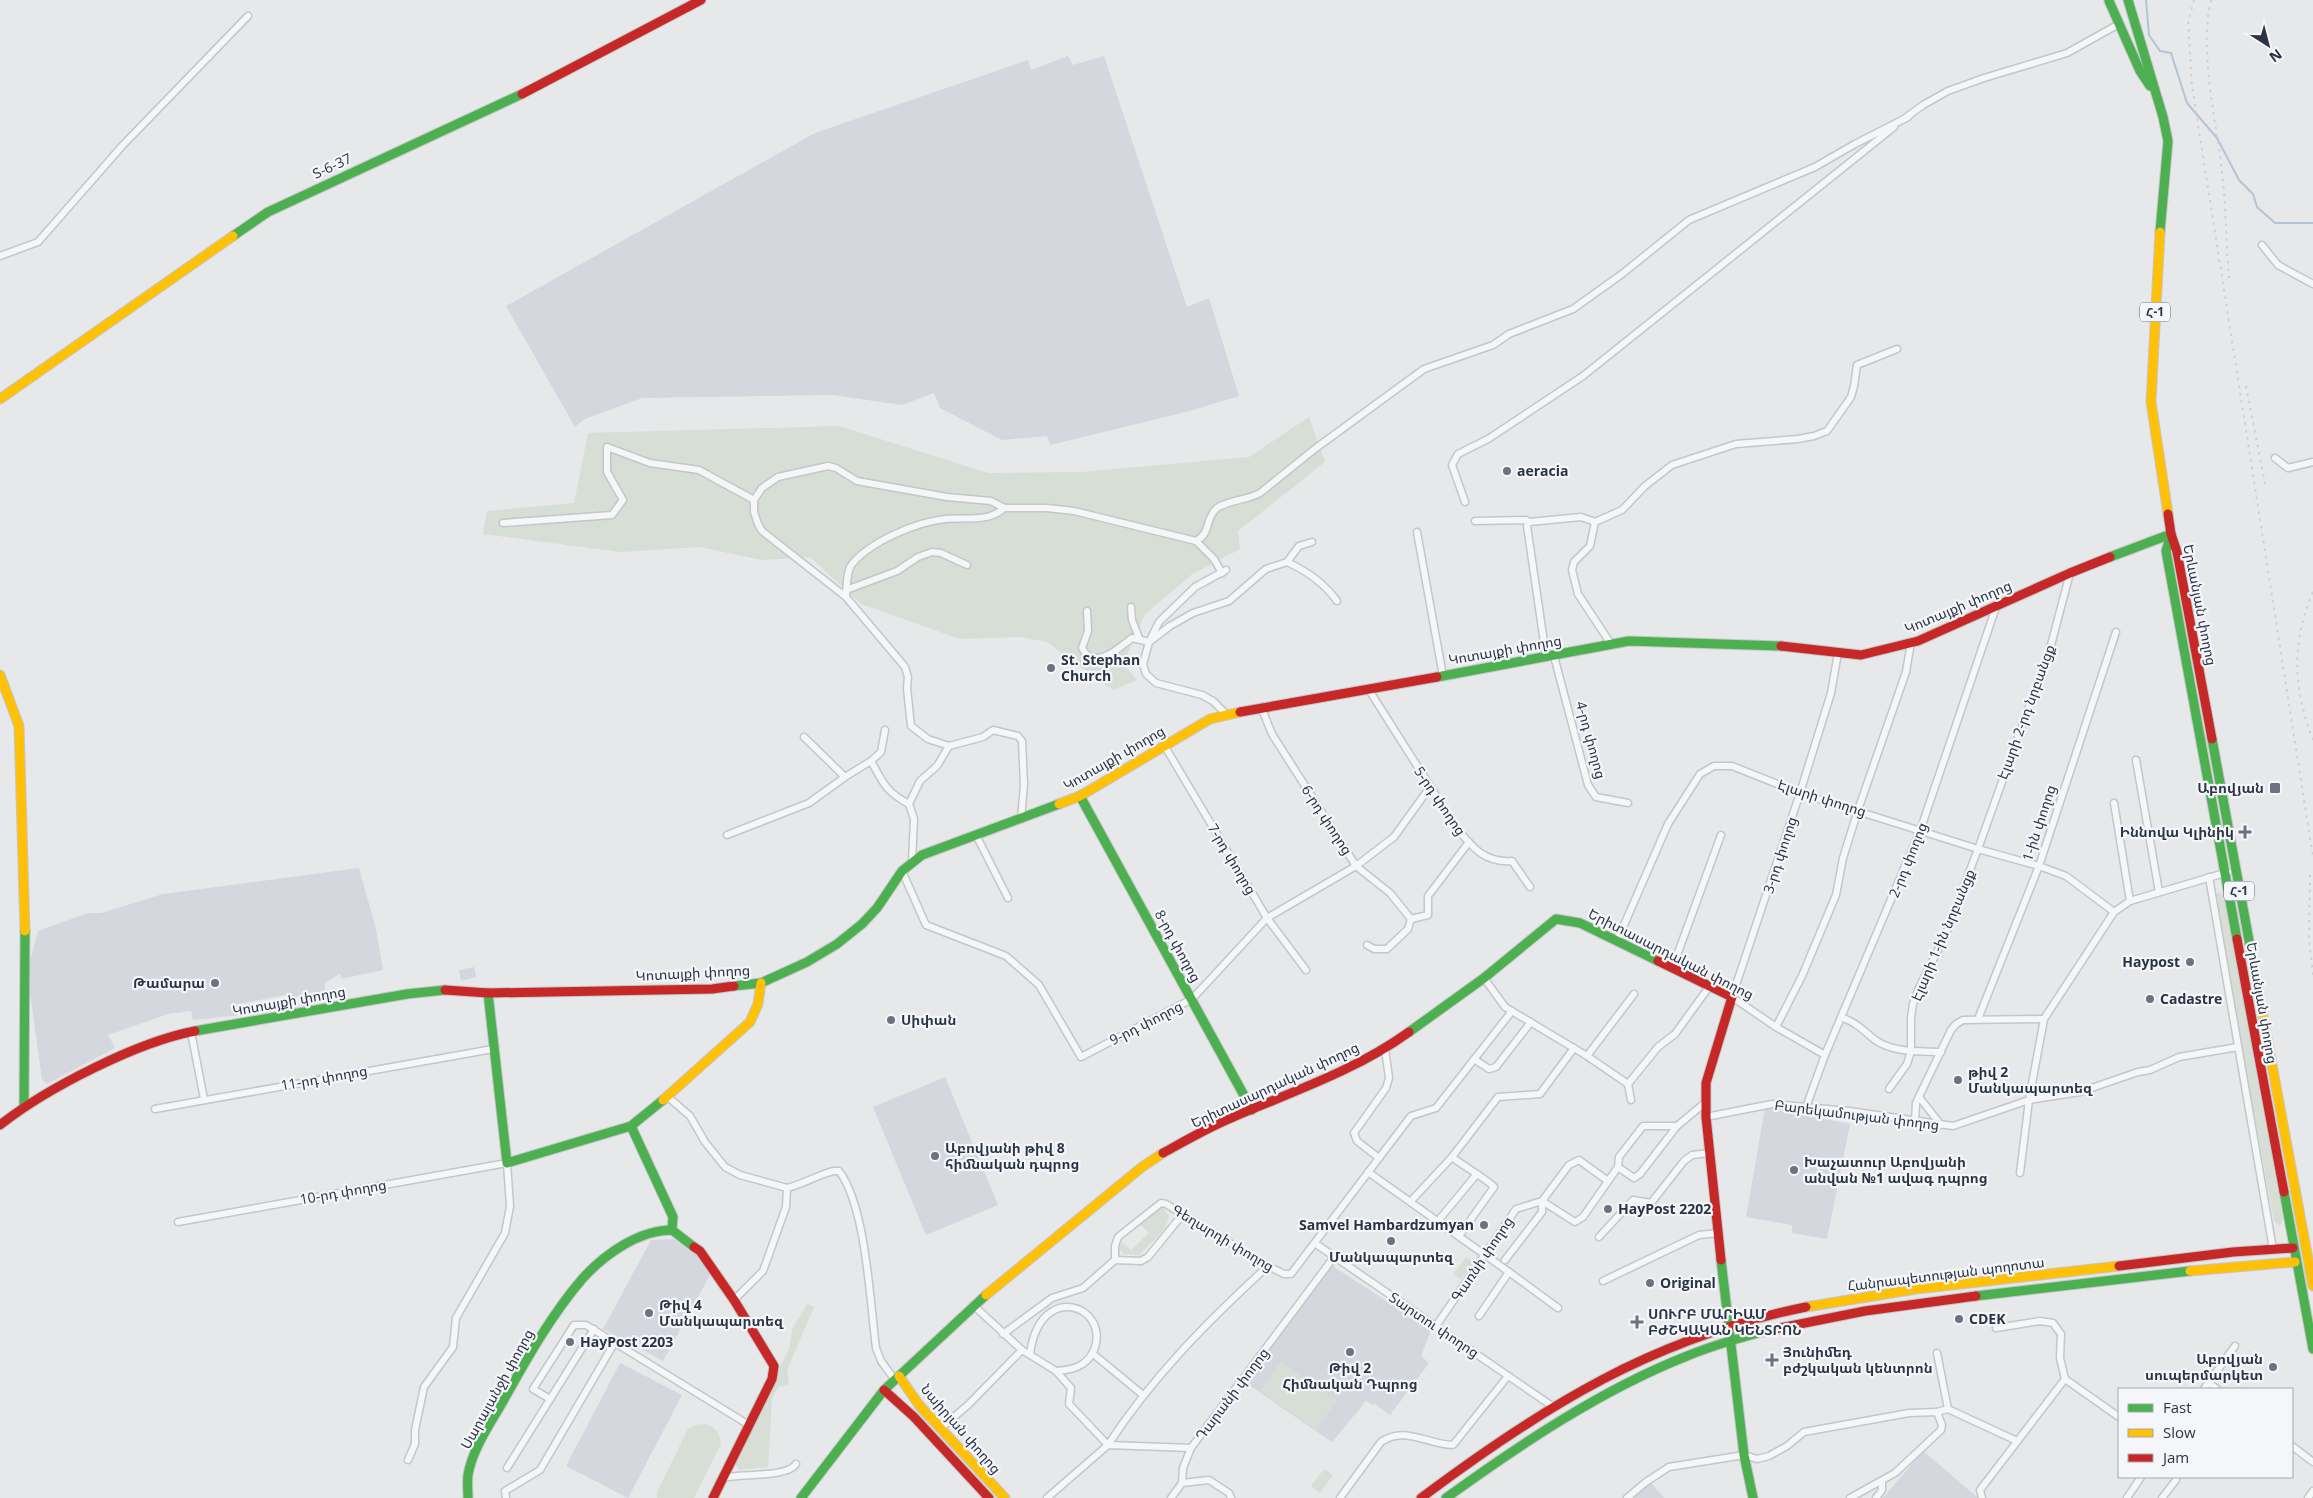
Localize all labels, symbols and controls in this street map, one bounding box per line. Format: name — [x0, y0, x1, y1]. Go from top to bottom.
north arrow — [2243, 20, 2293, 70]
text: N — [2266, 45, 2286, 67]
street label: Տ-6-37 — [309, 148, 354, 183]
road number: Հ-1 — [2140, 302, 2170, 322]
place label: aeracia — [1517, 461, 1568, 480]
marker: aeracia — [1501, 465, 1513, 477]
street label: Երևանյան փողոց — [2179, 543, 2222, 667]
street label: Կոտայքի փողոց — [1901, 575, 2014, 638]
street label: Կոտայքի փողոց — [1447, 630, 1563, 669]
street label: Էլարի 2-րդ նրբանցք — [1992, 642, 2059, 782]
place label: St. Stephan Church — [1061, 650, 1140, 685]
marker: St. Stephan Church — [1045, 662, 1057, 674]
street label: 4-րդ փողոց — [1572, 699, 1611, 781]
street label: Կոտայքի փողոց — [1059, 721, 1168, 794]
street label: 5-րդ փողոց — [1410, 762, 1471, 839]
street label: Էլարի փողոց — [1776, 774, 1869, 821]
place label: Աբովյան — [2197, 778, 2264, 797]
street label: 6-րդ փողոց — [1298, 781, 1357, 858]
marker: Աբովյան — [2268, 781, 2282, 795]
street label: 1-ին փողոց — [2017, 782, 2060, 863]
street label: 3-րդ փողոց — [1758, 814, 1801, 896]
street label: 2-րդ փողոց — [1884, 819, 1931, 900]
street label: 7-րդ փողոց — [1204, 820, 1261, 898]
place label: Իննովա Կլինիկ — [2120, 822, 2234, 841]
marker: Իննովա Կլինիկ — [2238, 825, 2252, 839]
street label: Էլարի 1-ին նրբանցք — [1906, 866, 1979, 1004]
road number: Հ-1 — [2224, 881, 2254, 900]
street label: Երիտասարդական փողոց — [1585, 903, 1757, 1004]
street label: 8-րդ փողոց — [1151, 906, 1206, 985]
street label: Երևանյան փողոց — [2242, 941, 2283, 1065]
place label: Haypost — [2122, 952, 2180, 971]
marker: Haypost — [2184, 956, 2196, 968]
street label: Կոտայքի փողոց — [635, 960, 751, 985]
place label: Թամարա — [133, 973, 205, 992]
marker: Թամարա — [209, 977, 221, 989]
street label: Կոտայքի փողոց — [231, 981, 347, 1020]
place label: Cadastre — [2160, 989, 2222, 1008]
marker: Cadastre — [2144, 993, 2156, 1005]
street label: 9-րդ փողոց — [1106, 996, 1186, 1049]
place label: Սիփան — [901, 1010, 956, 1029]
marker: Սիփան — [885, 1014, 897, 1026]
street label: Երիտասարդական փողոց — [1188, 1037, 1362, 1132]
street label: 11-րդ փողոց — [279, 1061, 369, 1094]
place label: թիվ 2 Մանկապարտեզ — [1968, 1062, 2093, 1097]
marker: թիվ 2 Մանկապարտեզ — [1952, 1074, 1964, 1086]
street label: Բարեկամության փողոց — [1774, 1095, 1941, 1134]
place label: Աբովյանի թիվ 8 հիմնական դպրոց — [945, 1138, 1079, 1173]
marker: Աբովյանի թիվ 8 հիմնական դպրոց — [929, 1150, 941, 1162]
place label: Խաչատուր Աբովյանի անվան №1 ավագ դպրոց — [1804, 1152, 1988, 1187]
marker: Խաչատուր Աբովյանի անվան №1 ավագ դպրոց — [1788, 1164, 1800, 1176]
street label: 10-րդ փողոց — [298, 1175, 388, 1208]
place label: HayPost 2202 — [1618, 1199, 1711, 1218]
street label: Գեղարդի փողոց — [1169, 1200, 1278, 1276]
marker: HayPost 2202 — [1602, 1203, 1614, 1215]
street label: Գառնի փողոց — [1446, 1212, 1517, 1305]
place label: Samvel Hambardzumyan — [1299, 1215, 1474, 1234]
marker: Samvel Hambardzumyan — [1478, 1219, 1490, 1231]
marker: Մանկապարտեզ — [1385, 1235, 1397, 1247]
place label: Մանկապարտեզ — [1329, 1247, 1454, 1266]
street label: Հանրապետության պողոտա — [1846, 1252, 2045, 1295]
place label: Original — [1660, 1273, 1716, 1292]
marker: Original — [1644, 1277, 1656, 1289]
street label: Տարտու փողոց — [1386, 1287, 1483, 1362]
place label: Թիվ 4 Մանկապարտեզ — [659, 1295, 784, 1330]
place label: ՍՈՒՐԲ ՄԱՐԻԱՄ ԲԺՇԿԱԿԱՆ ԿԵՆՏՐՈՆ — [1648, 1304, 1802, 1339]
marker: Թիվ 4 Մանկապարտեզ — [643, 1307, 655, 1319]
place label: CDEK — [1969, 1309, 2006, 1328]
marker: CDEK — [1953, 1313, 1965, 1325]
marker: ՍՈՒՐԲ ՄԱՐԻԱՄ ԲԺՇԿԱԿԱՆ ԿԵՆՏՐՈՆ — [1630, 1315, 1644, 1329]
street label: Սարալանջի փողոց — [456, 1325, 538, 1452]
place label: HayPost 2203 — [580, 1332, 673, 1351]
marker: HayPost 2203 — [564, 1336, 576, 1348]
place label: Յունիմեդ բժշկական կենտրոն — [1783, 1342, 1933, 1377]
street label: Դարանի փողոց — [1191, 1344, 1273, 1444]
marker: Թիվ 2 Հիմնական Դպրոց — [1344, 1346, 1356, 1358]
place label: Աբովյան սուպերմարկետ — [2145, 1349, 2263, 1384]
marker: Յունիմեդ բժշկական կենտրոն — [1765, 1353, 1779, 1367]
place label: Թիվ 2 Հիմնական Դպրոց — [1282, 1358, 1418, 1393]
marker: Աբովյան սուպերմարկետ — [2267, 1361, 2279, 1373]
street label: Նաիրյան փողոց — [917, 1380, 1006, 1478]
legend — [2118, 1388, 2293, 1478]
text: Fast — [2163, 1397, 2192, 1417]
text: Slow — [2163, 1422, 2196, 1442]
text: Jam — [2161, 1447, 2189, 1467]

